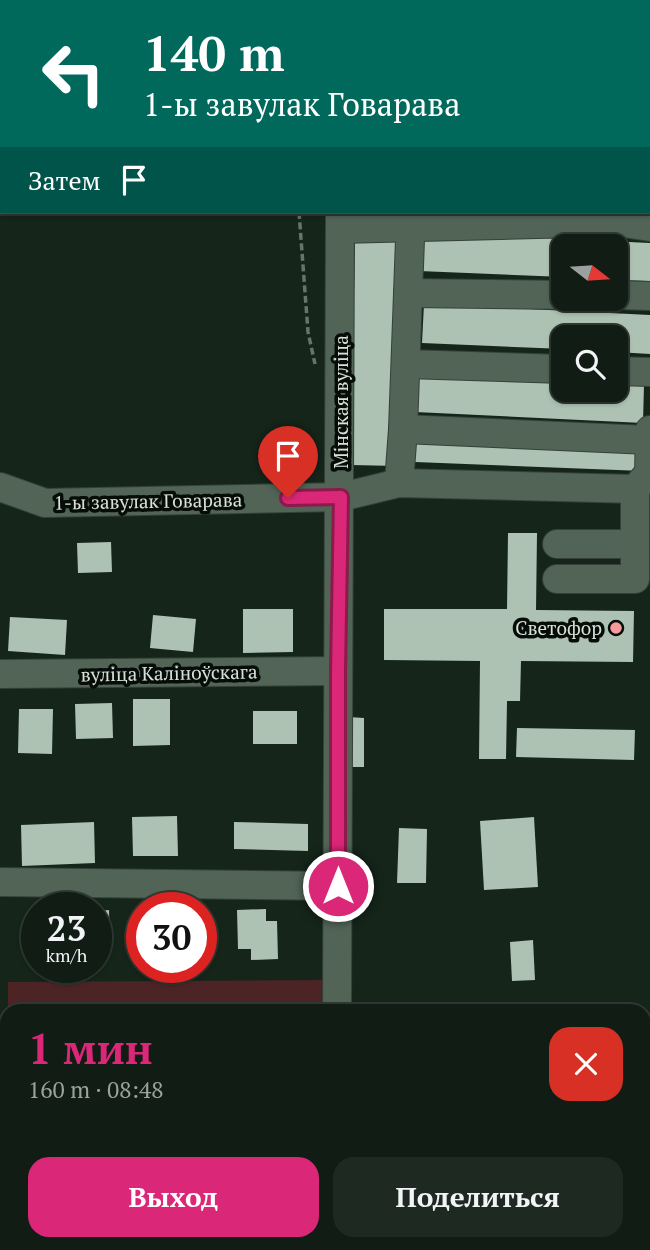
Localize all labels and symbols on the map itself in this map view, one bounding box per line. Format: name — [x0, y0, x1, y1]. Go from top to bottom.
north arrow — [551, 234, 628, 312]
street label: Мінская вуліца — [328, 335, 353, 469]
pin — [258, 426, 318, 498]
street label: 1-ы завулак Говарава — [54, 486, 243, 515]
place label: Светофор — [515, 615, 602, 640]
marker: Светофор — [608, 620, 624, 636]
street label: вуліца Каліноўскага — [80, 658, 258, 687]
position arrow — [301, 849, 375, 923]
speed limit sign: 30 — [126, 892, 217, 983]

